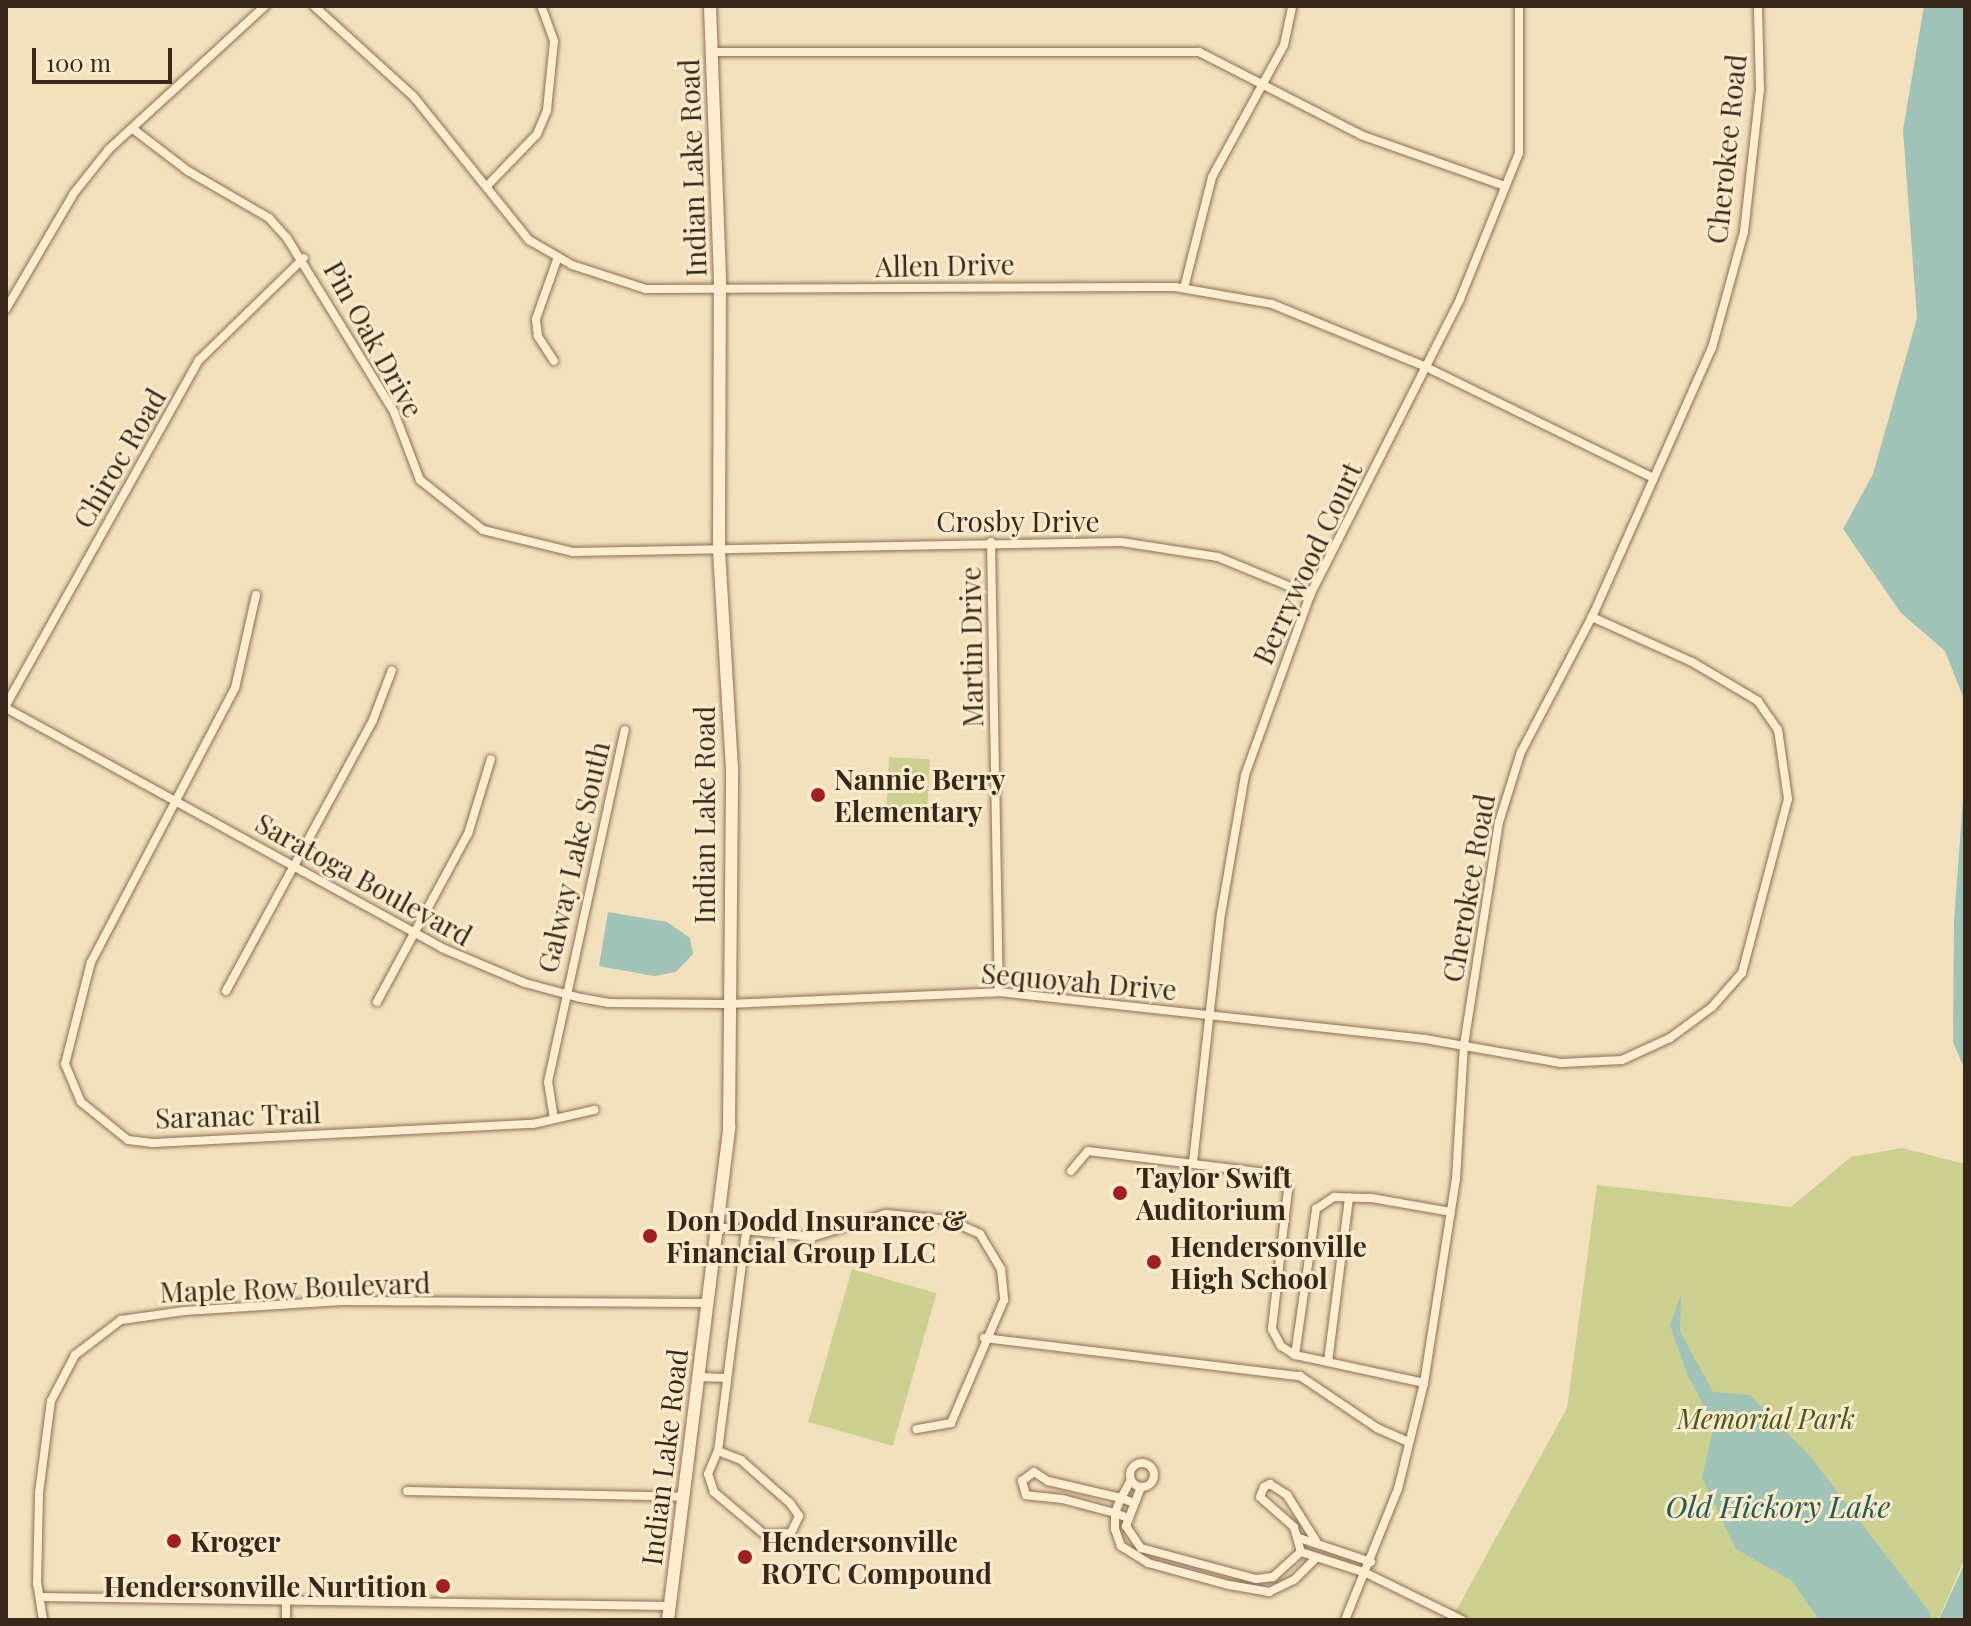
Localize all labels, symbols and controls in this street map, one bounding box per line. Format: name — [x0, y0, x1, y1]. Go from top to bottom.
scale bar — [36, 32, 176, 82]
text: 100 m — [46, 46, 111, 78]
street label: Cherokee Road — [1699, 53, 1753, 245]
street label: Indian Lake Road — [671, 58, 713, 278]
street label: Allen Drive — [875, 247, 1015, 283]
street label: Pin Oak Drive — [317, 255, 431, 423]
street label: Chiroc Road — [66, 382, 172, 534]
street label: Berrywood Court — [1245, 457, 1369, 669]
street label: Crosby Drive — [936, 504, 1100, 538]
street label: Martin Drive — [953, 566, 989, 728]
street label: Indian Lake Road — [687, 706, 721, 924]
street label: Galway Lake South — [530, 738, 616, 976]
place label: Nannie Berry Elementary — [834, 762, 1005, 828]
marker: Nannie Berry Elementary — [809, 786, 827, 804]
street label: Cherokee Road — [1435, 791, 1501, 985]
street label: Saratoga Boulevard — [250, 805, 478, 953]
street label: Sequoyah Drive — [980, 956, 1178, 1006]
street label: Saranac Trail — [154, 1095, 322, 1135]
place label: Taylor Swift Auditorium — [1136, 1160, 1293, 1226]
marker: Taylor Swift Auditorium — [1111, 1184, 1129, 1202]
place label: Don Dodd Insurance & Financial Group LLC — [666, 1203, 967, 1269]
marker: Don Dodd Insurance & Financial Group LLC — [641, 1227, 659, 1245]
place label: Hendersonville High School — [1170, 1229, 1367, 1295]
marker: Hendersonville High School — [1145, 1253, 1163, 1271]
street label: Maple Row Boulevard — [159, 1265, 431, 1309]
street label: Indian Lake Road — [634, 1347, 694, 1567]
park label: Memorial Park — [1677, 1401, 1855, 1435]
water label: Old Hickory Lake — [1666, 1488, 1890, 1524]
place label: Kroger — [190, 1524, 281, 1558]
place label: Hendersonville ROTC Compound — [761, 1524, 992, 1590]
marker: Kroger — [165, 1532, 183, 1550]
marker: Hendersonville ROTC Compound — [736, 1548, 754, 1566]
place label: Hendersonville Nurtition — [103, 1569, 427, 1603]
marker: Hendersonville Nurtition — [434, 1577, 452, 1595]

